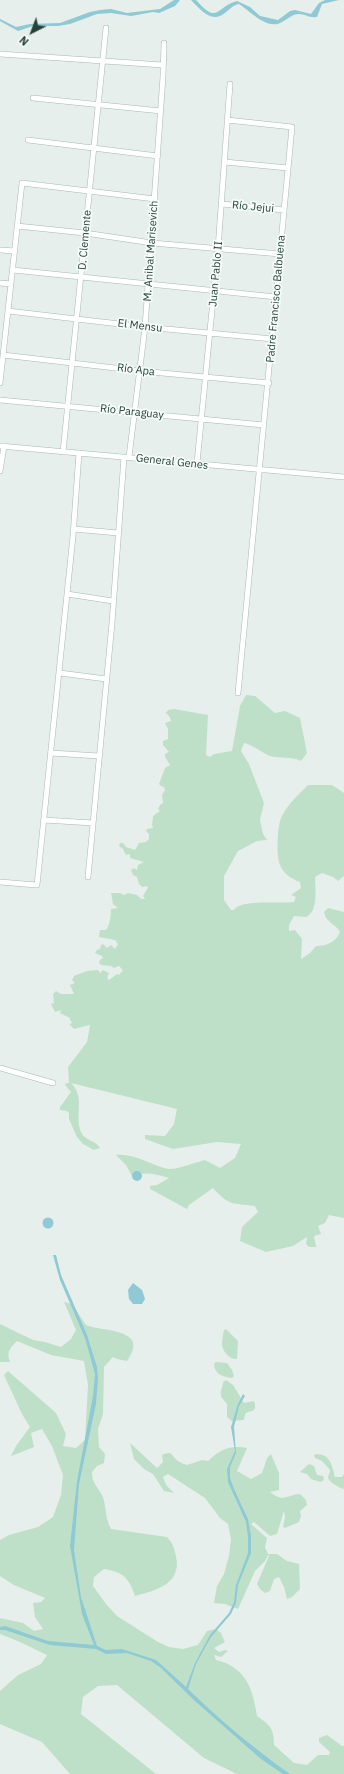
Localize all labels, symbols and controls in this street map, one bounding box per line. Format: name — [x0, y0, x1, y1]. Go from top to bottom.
north arrow — [12, 12, 52, 52]
text: N — [16, 33, 32, 49]
street label: Río Jejui — [232, 199, 274, 215]
street label: M. Anibal Marisevich — [141, 200, 161, 302]
street label: D. Clemente — [76, 209, 94, 271]
street label: Padre Francisco Balbuena — [264, 235, 288, 363]
street label: Juan Pablo II — [207, 241, 225, 307]
street label: El Mensu — [117, 317, 163, 335]
street label: Río Apa — [116, 361, 156, 379]
street label: Río Paraguay — [99, 402, 165, 422]
street label: General Genes — [135, 452, 209, 472]

